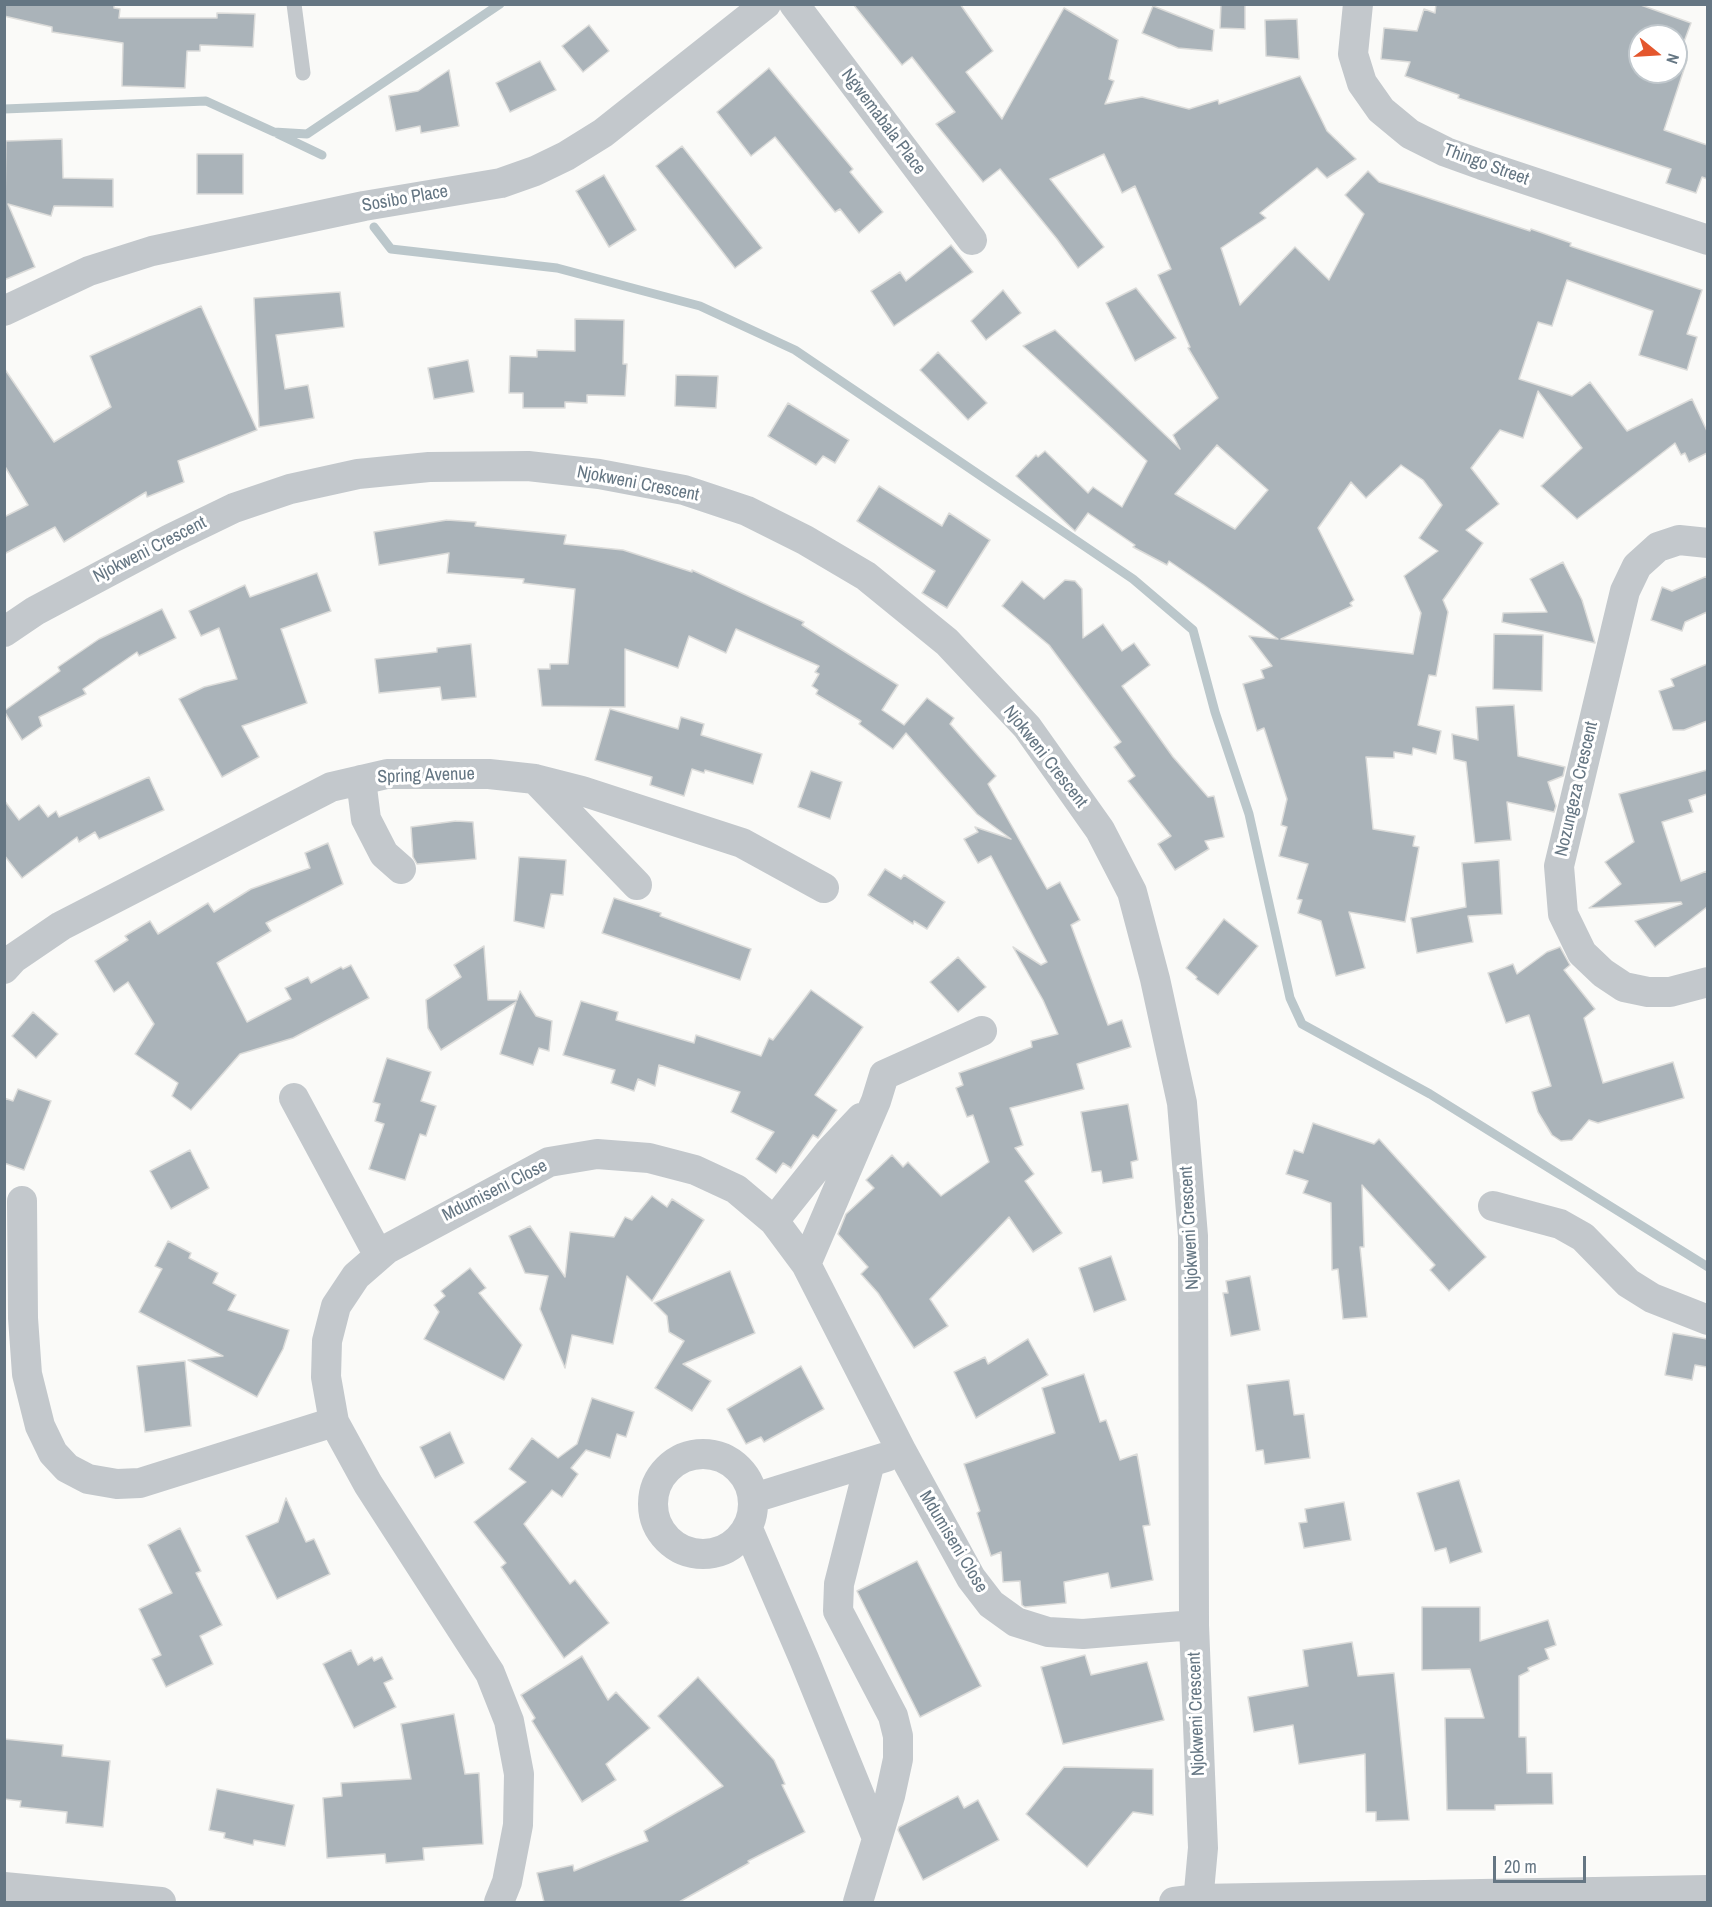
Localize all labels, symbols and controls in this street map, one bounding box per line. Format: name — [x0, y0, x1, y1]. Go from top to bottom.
north arrow — [1628, 24, 1688, 84]
text: N — [1661, 51, 1685, 67]
street label: Ngwemabala Place — [836, 65, 930, 179]
street label: Thingo Street — [1440, 140, 1532, 190]
street label: Sosibo Place — [360, 181, 450, 217]
street label: Njokweni Crescent — [575, 462, 701, 506]
street label: Njokweni Crescent — [90, 512, 210, 588]
street label: Njokweni Crescent — [998, 702, 1092, 812]
street label: Nozungeza Crescent — [1551, 719, 1603, 859]
street label: Spring Avenue — [377, 764, 475, 788]
street label: Mdumiseni Close — [439, 1155, 551, 1227]
street label: Njokweni Crescent — [1176, 1166, 1204, 1290]
street label: Mdumiseni Close — [914, 1487, 992, 1597]
street label: Njokweni Crescent — [1184, 1652, 1210, 1776]
scale bar — [1496, 1844, 1589, 1882]
text: 20 m — [1504, 1854, 1537, 1879]

